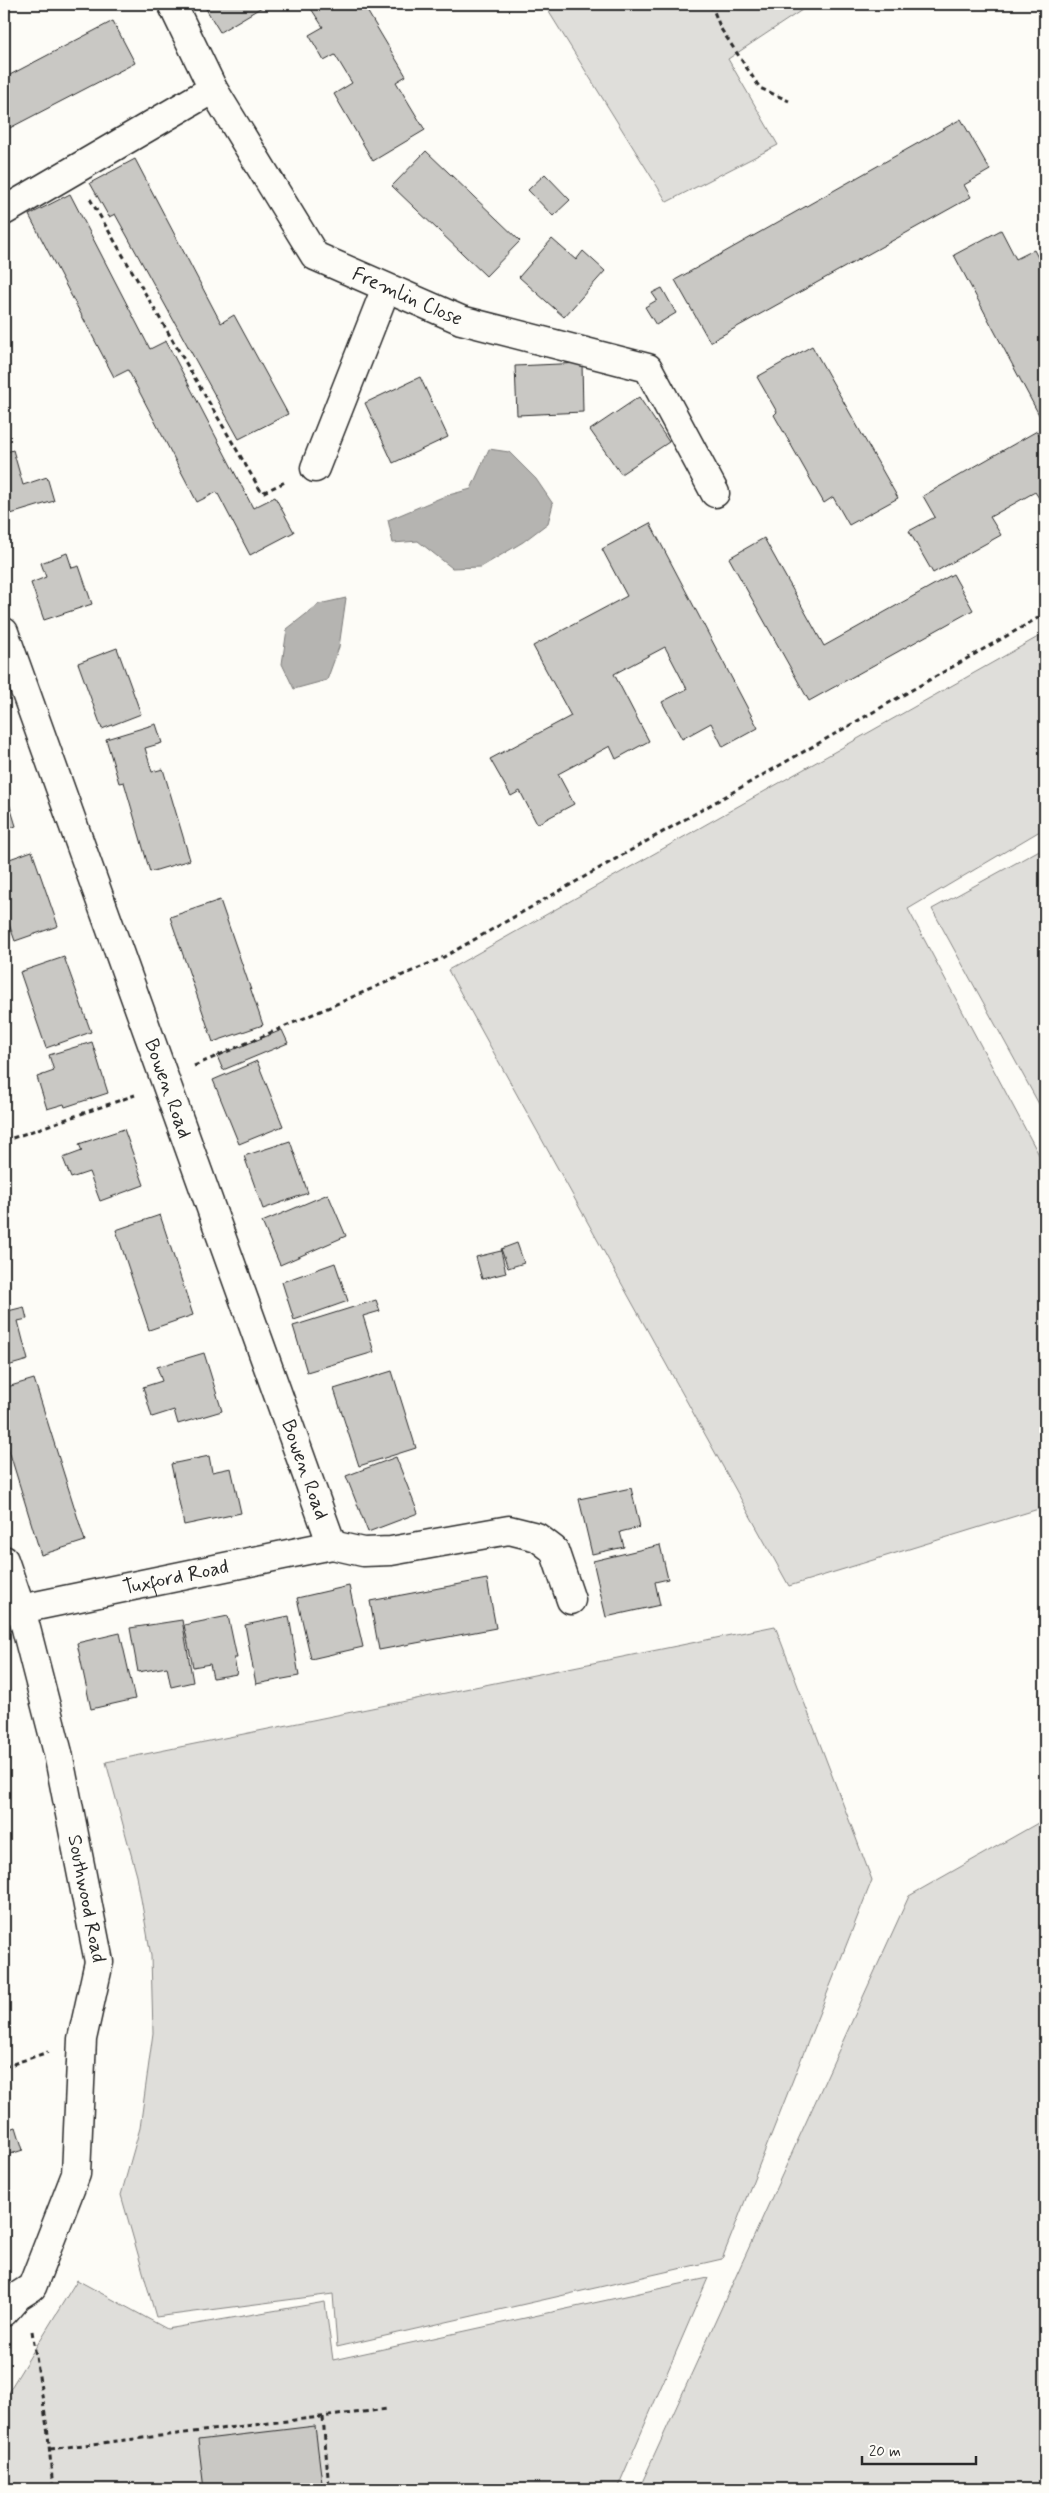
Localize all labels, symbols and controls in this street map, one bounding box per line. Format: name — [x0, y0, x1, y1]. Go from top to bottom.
street label: Fremlin Close — [348, 260, 467, 333]
street label: Bowen Road — [138, 1035, 198, 1142]
street label: Bowen Road — [275, 1416, 335, 1523]
street label: Tuxford Road — [120, 1553, 231, 1601]
street label: Southwood Road — [61, 1832, 112, 1965]
scale bar — [862, 2433, 975, 2465]
text: 20 m — [869, 2442, 901, 2462]

